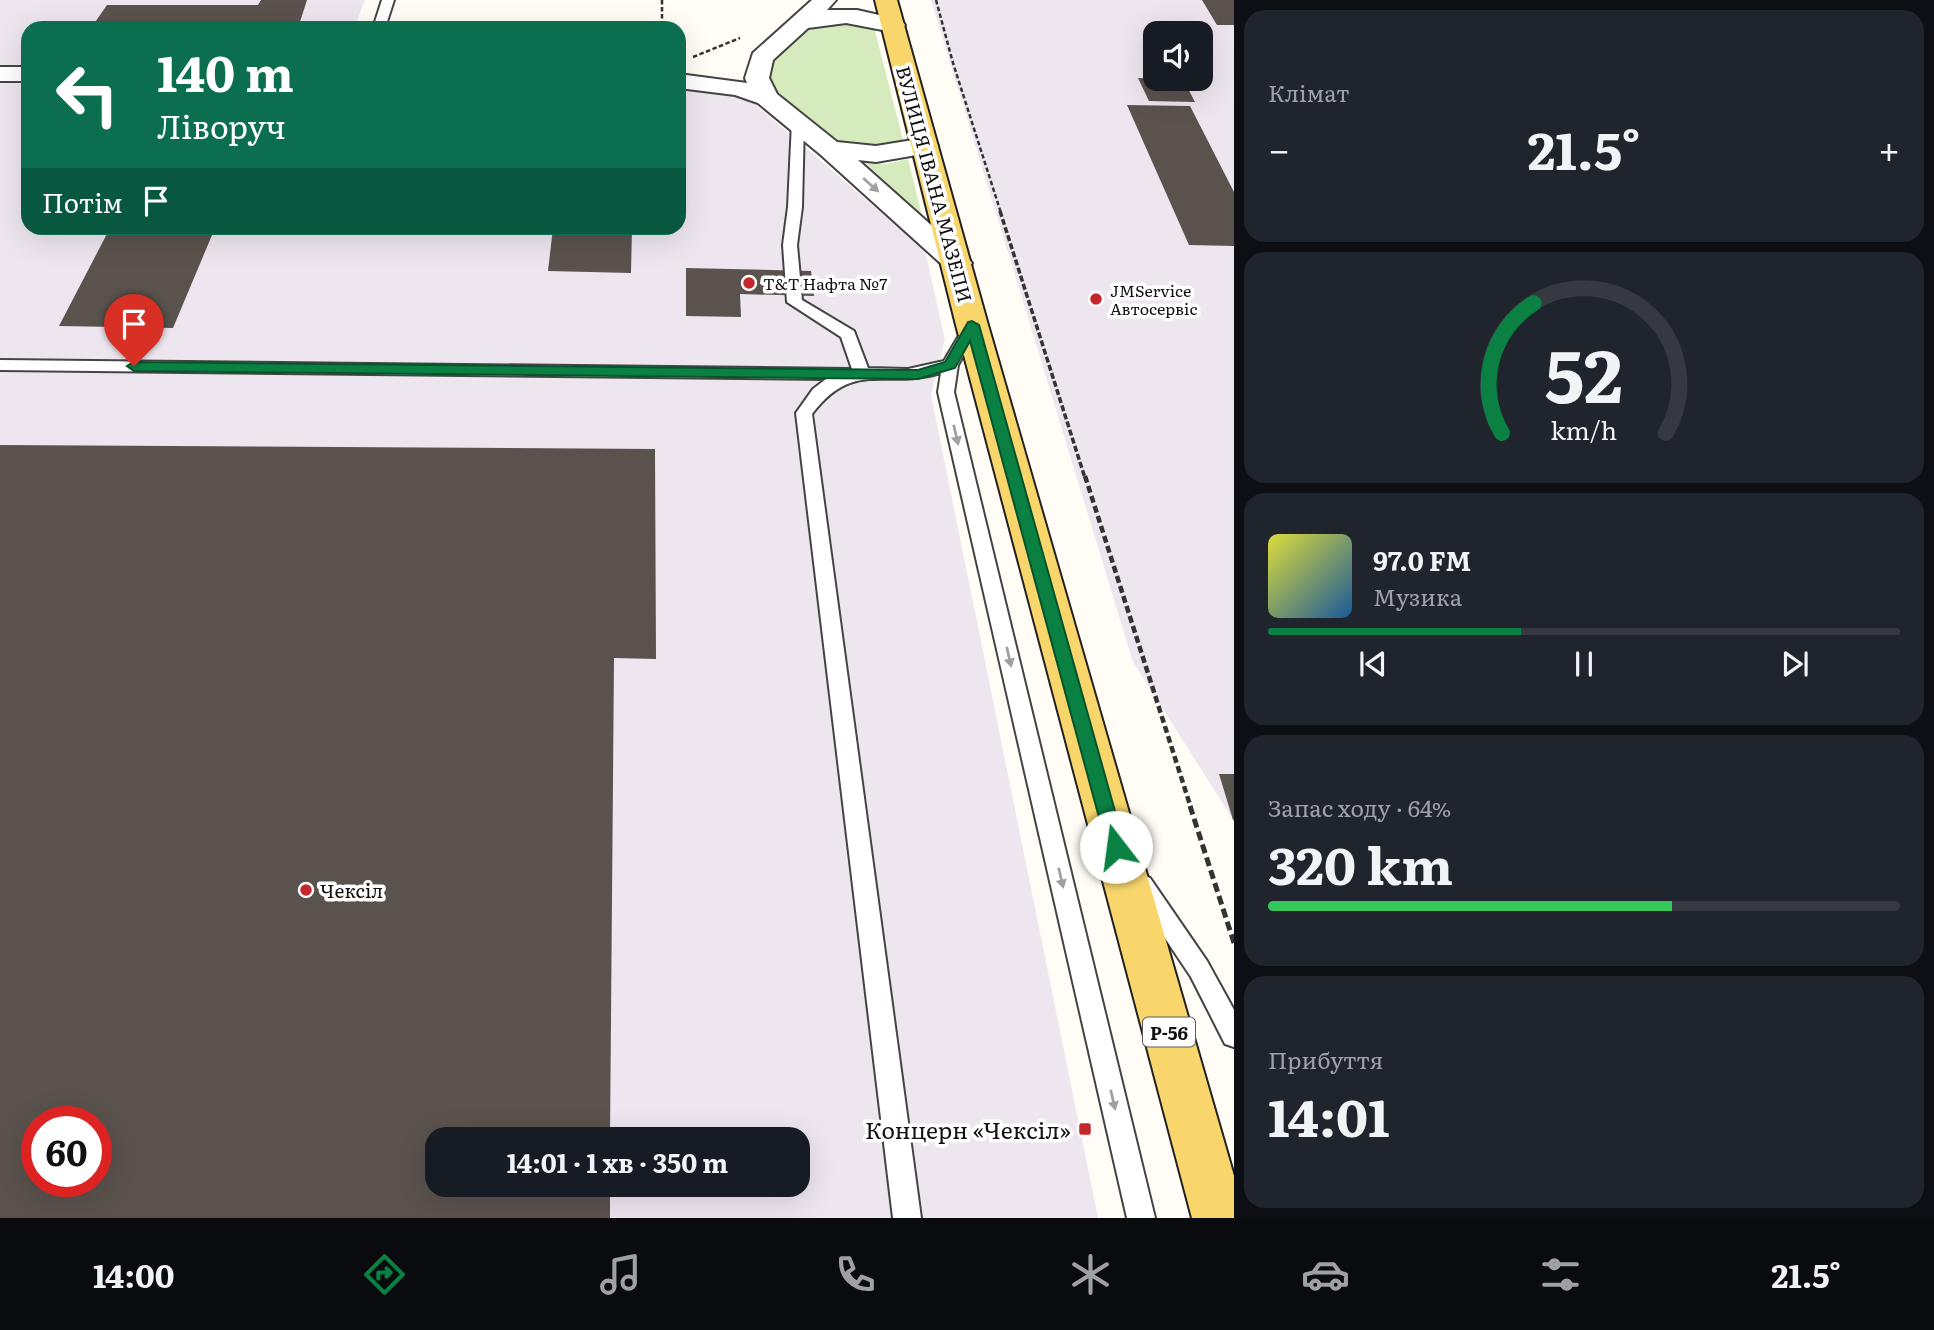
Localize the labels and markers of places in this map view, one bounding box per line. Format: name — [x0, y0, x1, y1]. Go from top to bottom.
place label: Т&Т Нафта №7 — [763, 271, 887, 295]
marker: Т&Т Нафта №7 — [741, 275, 757, 291]
place label: JMService Автосервіс — [1110, 278, 1197, 320]
marker: JMService Автосервіс — [1088, 291, 1104, 307]
pin — [104, 294, 164, 366]
place label: Чексіл — [320, 876, 383, 904]
marker: Чексіл — [298, 882, 314, 898]
place label: Концерн «Чексіл» — [865, 1112, 1071, 1146]
marker: Концерн «Чексіл» — [1077, 1121, 1093, 1137]

